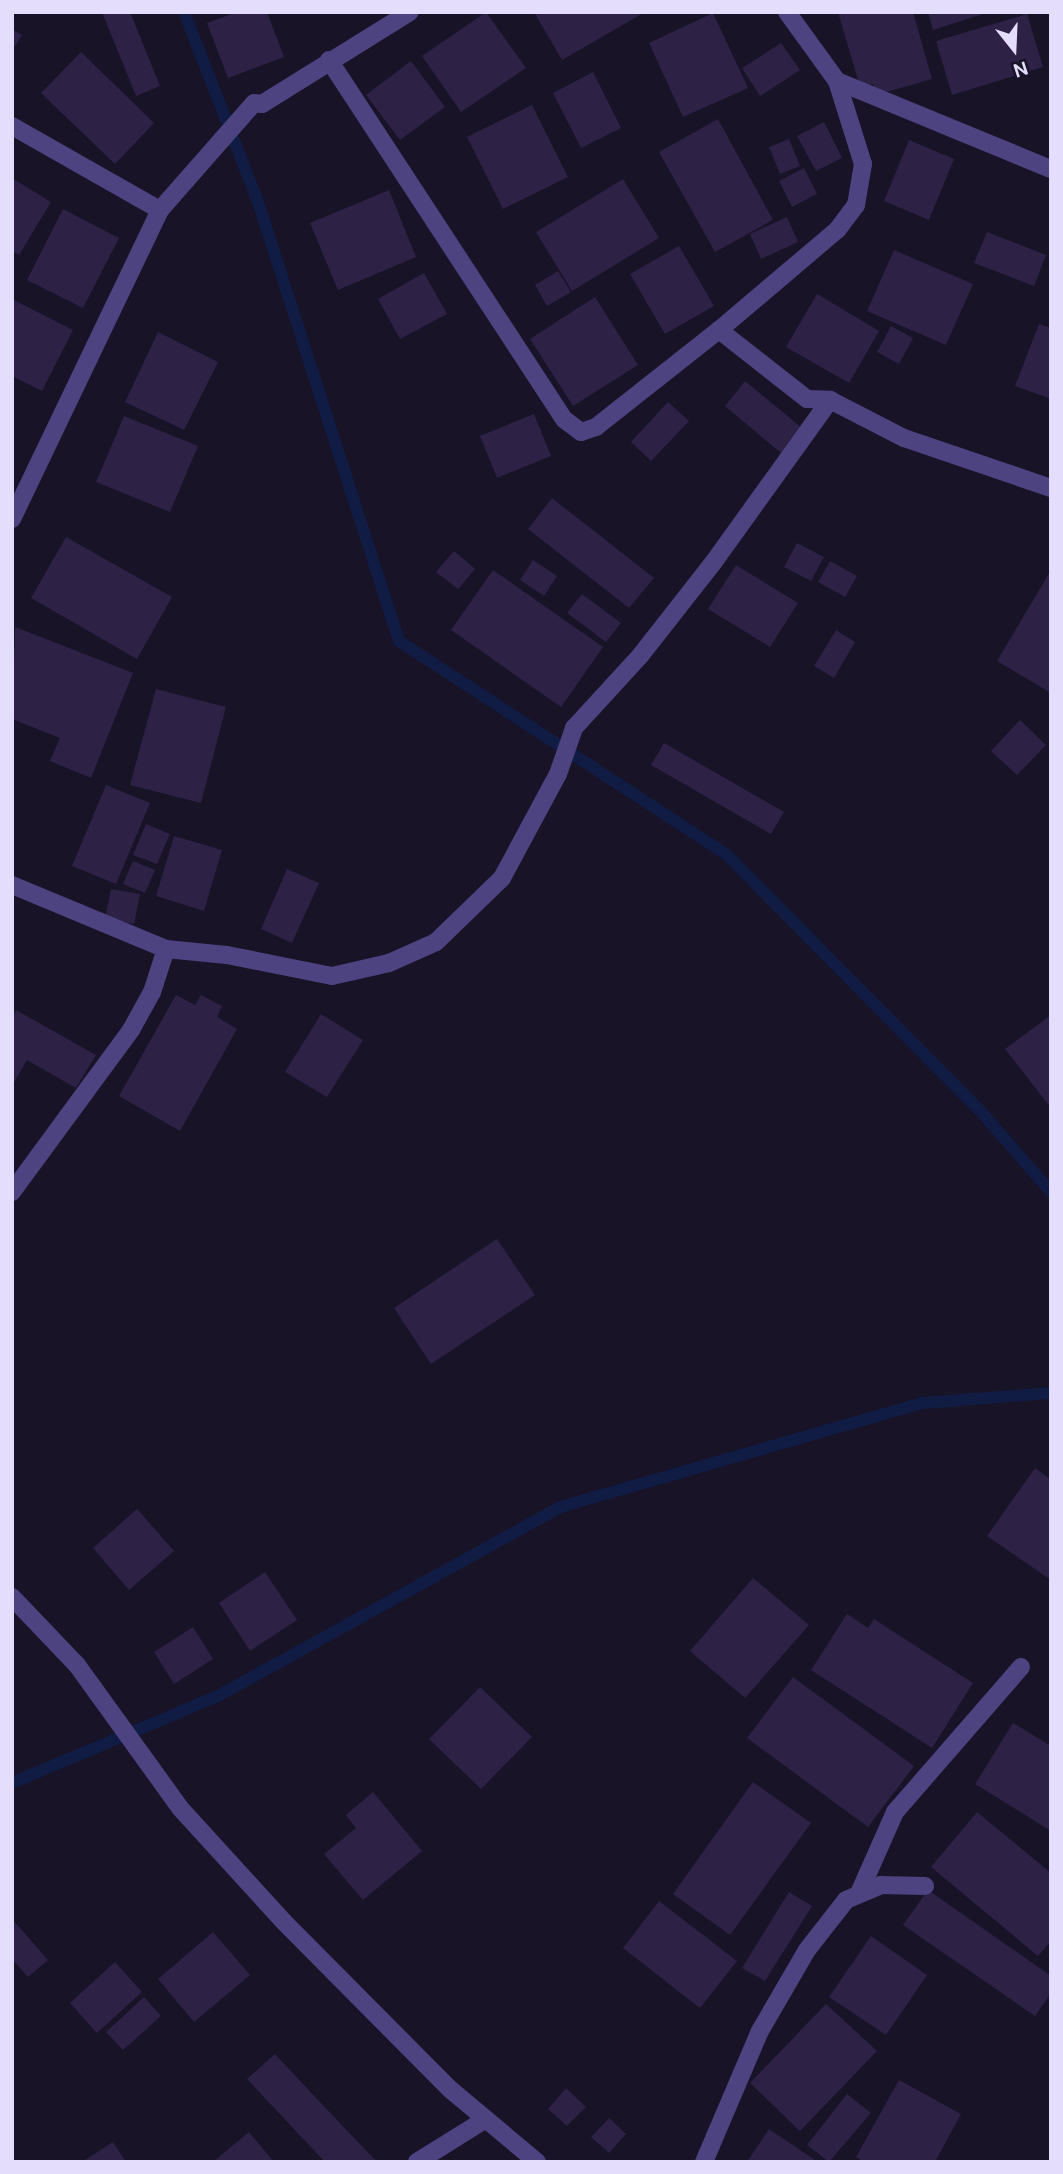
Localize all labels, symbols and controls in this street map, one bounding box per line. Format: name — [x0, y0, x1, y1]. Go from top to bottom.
north arrow — [979, 14, 1049, 84]
text: N — [1010, 55, 1031, 83]

